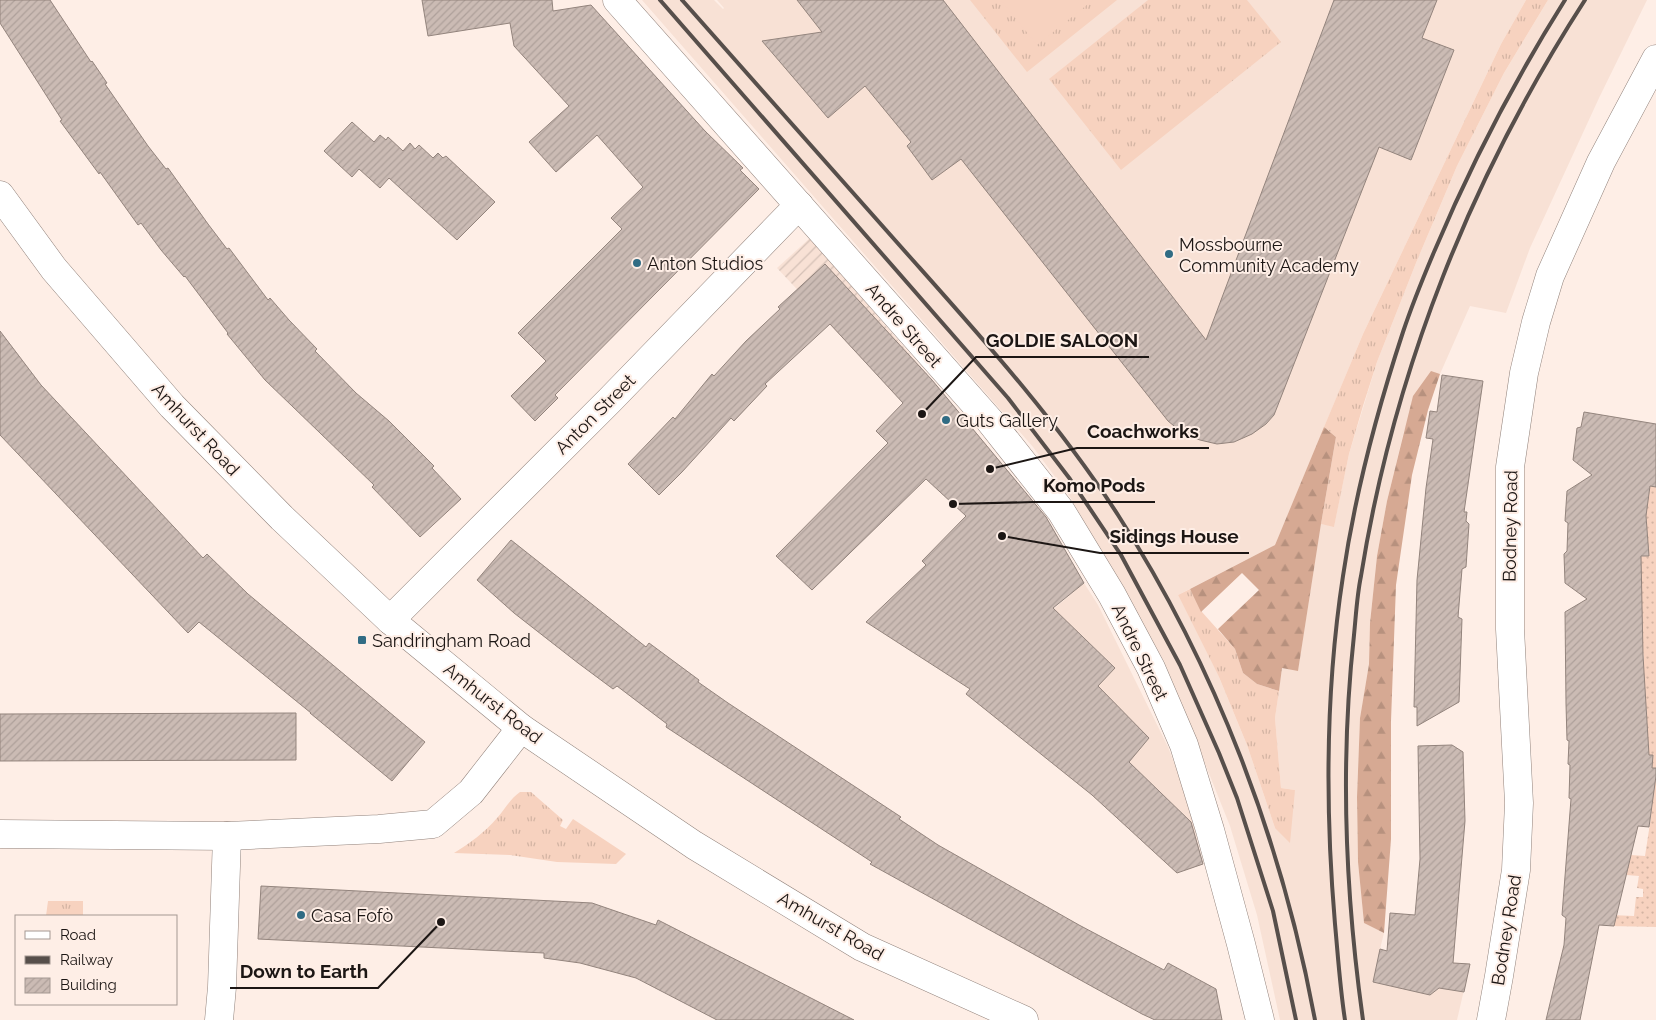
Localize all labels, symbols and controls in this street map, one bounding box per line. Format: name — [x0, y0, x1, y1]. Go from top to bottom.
place label: Mossbourne Community Academy — [1179, 234, 1359, 276]
marker: Mossbourne Community Academy — [1163, 248, 1175, 260]
place label: Anton Studios — [647, 253, 764, 274]
marker: Anton Studios — [631, 257, 643, 269]
street label: Andre Street — [862, 279, 946, 371]
callout: GOLDIE SALOON — [976, 323, 1149, 357]
text: GOLDIE SALOON — [986, 329, 1138, 351]
street label: Anton Street — [551, 370, 639, 458]
street label: Amhurst Road — [148, 378, 244, 480]
place label: Guts Gallery — [956, 410, 1058, 431]
marker: Guts Gallery — [940, 414, 952, 426]
callout: Coachworks — [1077, 414, 1209, 448]
text: Coachworks — [1087, 420, 1199, 442]
callout: Komo Pods — [1033, 468, 1155, 502]
street label: Bodney Road — [1499, 470, 1521, 582]
text: Komo Pods — [1043, 474, 1145, 496]
callout: Sidings House — [1100, 519, 1249, 553]
text: Sidings House — [1109, 525, 1239, 547]
street label: Andre Street — [1108, 600, 1172, 704]
place label: Sandringham Road — [372, 630, 531, 651]
marker: Sandringham Road — [356, 634, 368, 646]
street label: Amhurst Road — [440, 658, 546, 748]
street label: Bodney Road — [1487, 873, 1525, 987]
street label: Amhurst Road — [774, 887, 888, 965]
place label: Casa Fofò — [311, 905, 393, 926]
marker: Casa Fofò — [295, 909, 307, 921]
legend — [15, 915, 178, 1005]
text: Road — [60, 926, 96, 944]
text: Railway — [60, 951, 113, 969]
callout: Down to Earth — [230, 954, 378, 988]
text: Down to Earth — [240, 960, 368, 982]
text: Building — [60, 976, 117, 994]

